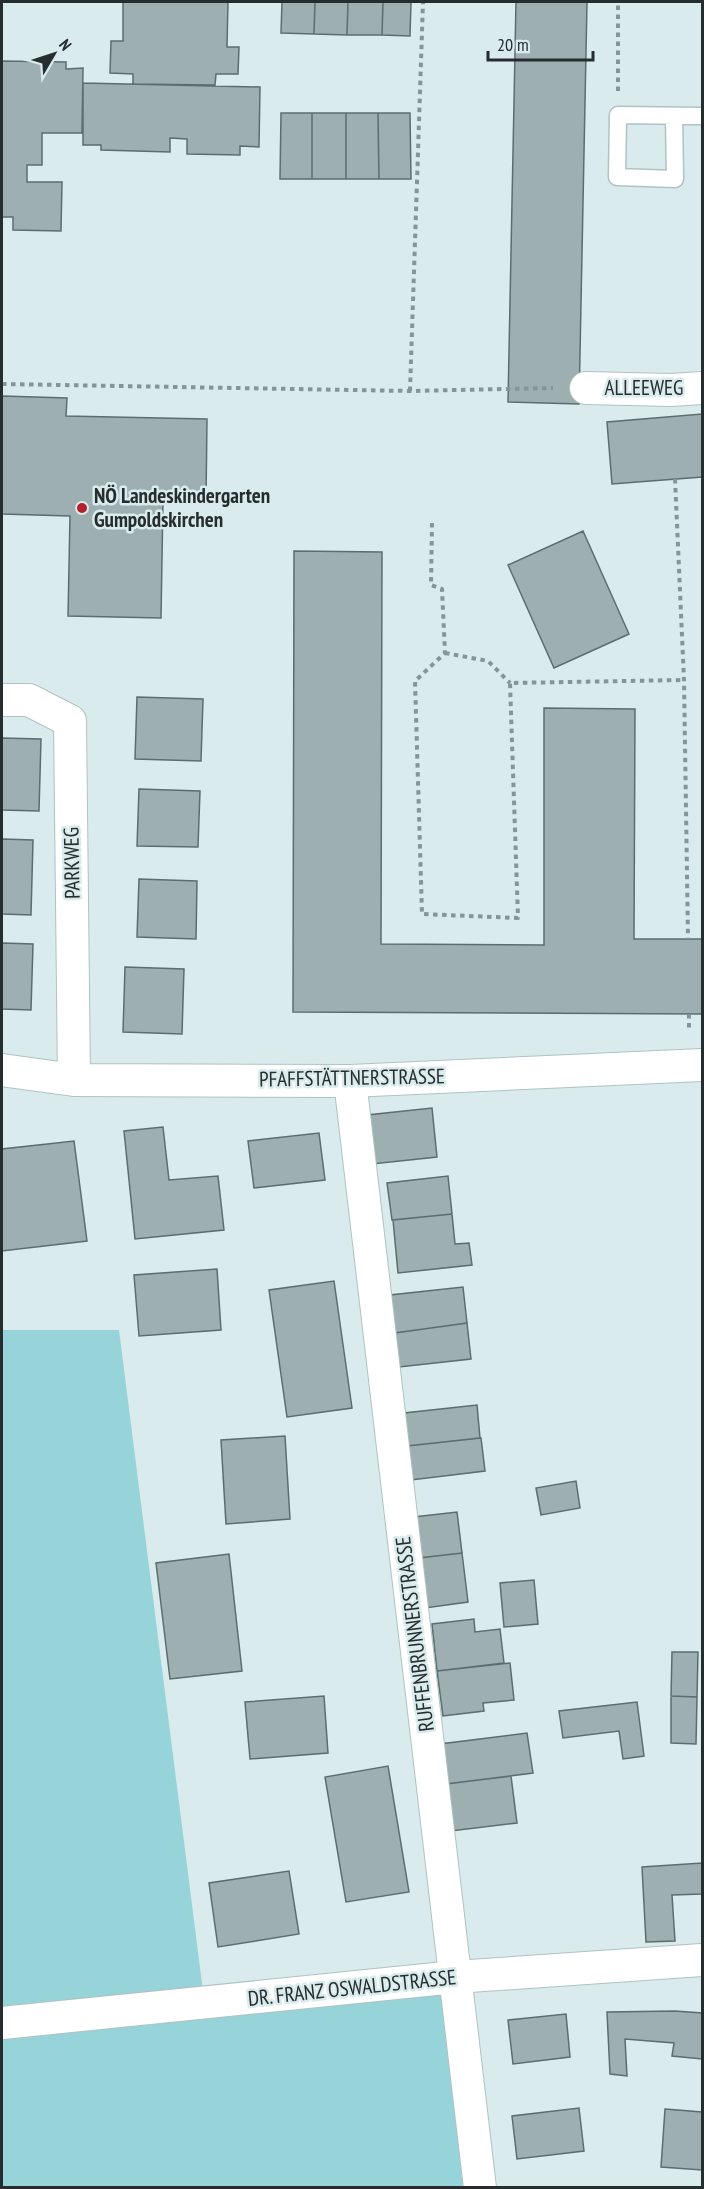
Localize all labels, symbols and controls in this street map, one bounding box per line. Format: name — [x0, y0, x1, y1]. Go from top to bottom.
north arrow — [24, 24, 84, 84]
scale bar — [488, 24, 593, 62]
text: 20 m — [497, 33, 529, 56]
text: N — [55, 35, 76, 54]
street label: ALLEEWEG — [605, 374, 683, 401]
place label: NÖ Landeskindergarten Gumpoldskirchen — [94, 482, 270, 533]
marker: NÖ Landeskindergarten Gumpoldskirchen — [75, 501, 89, 515]
street label: PARKWEG — [57, 827, 86, 899]
street label: PFAFFSTÄTTNERSTRASSE — [259, 1062, 445, 1093]
street label: RUFFENBRUNNERSTRASSE — [389, 1535, 440, 1733]
street label: DR. FRANZ OSWALDSTRASSE — [247, 1963, 457, 2012]

